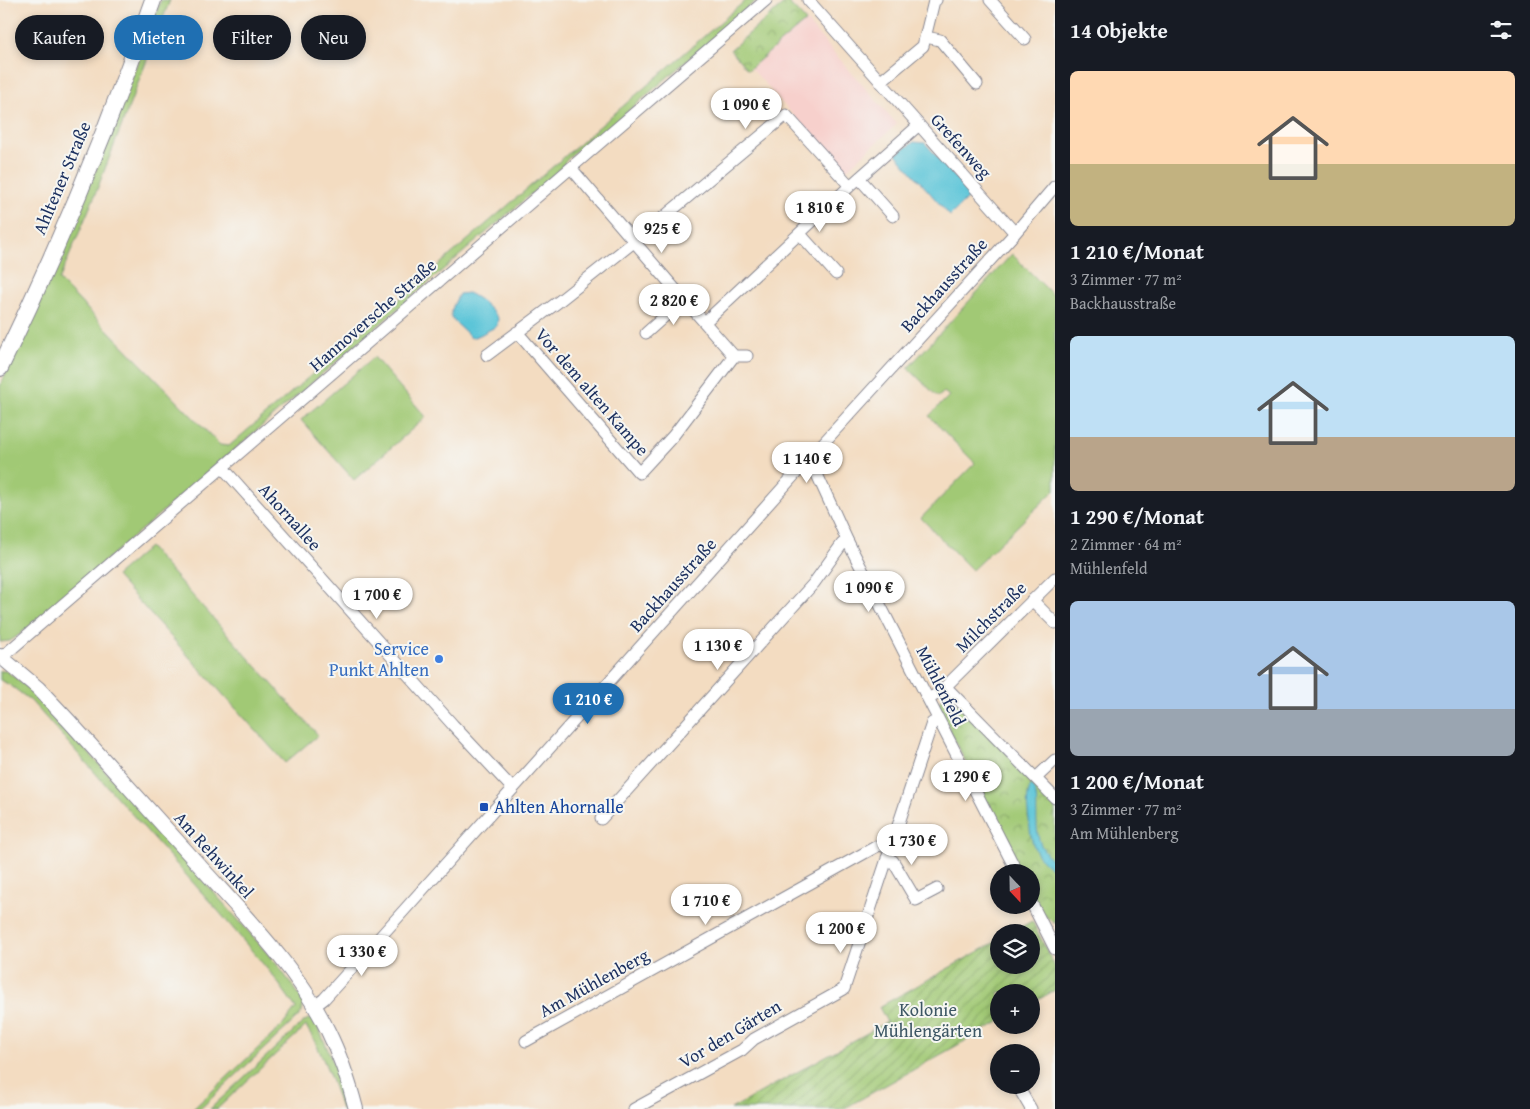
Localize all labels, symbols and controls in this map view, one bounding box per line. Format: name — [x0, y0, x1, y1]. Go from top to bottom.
chip: Kaufen — [15, 15, 104, 60]
chip: Mieten — [114, 15, 203, 60]
chip: Filter — [213, 15, 291, 60]
chip: Neu — [301, 15, 366, 60]
text: 14 Objekte — [1070, 15, 1168, 46]
icon: filters — [1487, 16, 1515, 44]
pin: 1 090 € — [700, 88, 792, 130]
text: 1 090 € — [722, 92, 770, 116]
icon: home — [1248, 103, 1338, 193]
street label: Grefenweg — [924, 107, 998, 185]
street label: Ahltener Straße — [26, 117, 98, 239]
pin: 1 810 € — [774, 190, 866, 233]
text: 1 810 € — [796, 195, 844, 219]
pin: 925 € — [627, 212, 697, 254]
text: 925 € — [644, 216, 680, 240]
street label: Backhausstraße — [894, 231, 994, 338]
text: 1 210 €/Monat — [1070, 236, 1204, 267]
street label: Hannoversche Straße — [303, 252, 442, 378]
text: 3 Zimmer · 77 m² — [1070, 267, 1182, 291]
pin: 2 820 € — [628, 284, 720, 326]
text: 2 820 € — [650, 288, 698, 312]
text: Backhausstraße — [1070, 291, 1176, 315]
street label: Vor dem alten Kampe — [529, 322, 656, 462]
icon: home — [1248, 368, 1338, 458]
pin: 1 140 € — [761, 442, 853, 484]
text: 1 140 € — [783, 446, 831, 470]
street label: Ahornallee — [252, 477, 328, 557]
text: 1 290 €/Monat — [1070, 501, 1204, 532]
street label: Backhausstraße — [623, 531, 723, 638]
text: 2 Zimmer · 64 m² — [1070, 532, 1182, 556]
text: Mühlenfeld — [1070, 556, 1147, 580]
pin: 1 090 € — [823, 570, 915, 613]
text: 1 090 € — [845, 575, 893, 599]
street label: Milchstraße — [949, 575, 1032, 658]
pin: 1 700 € — [331, 578, 423, 620]
text: 1 700 € — [353, 582, 401, 606]
pin: 1 130 € — [672, 628, 764, 671]
text: 1 130 € — [694, 633, 742, 657]
icon: home — [1248, 633, 1338, 723]
place label: Service Punkt Ahlten — [329, 635, 429, 683]
street label: Mühlenfeld — [910, 641, 973, 731]
marker: Service Punkt Ahlten — [433, 653, 445, 665]
pin: 1 210 € — [542, 682, 634, 725]
text: 1 210 € — [564, 687, 612, 711]
pin: 1 290 € — [920, 760, 1012, 802]
text: 1 290 € — [942, 764, 990, 788]
text: 1 200 €/Monat — [1070, 766, 1204, 797]
place label: Ahlten Ahornalle — [494, 793, 624, 820]
text: 3 Zimmer · 77 m² — [1070, 797, 1182, 821]
marker: Ahlten Ahornalle — [478, 801, 490, 813]
street label: Am Rehwinkel — [168, 805, 261, 904]
text: Am Mühlenberg — [1070, 821, 1178, 845]
pin: 1 730 € — [866, 824, 958, 866]
text: 1 730 € — [888, 828, 936, 852]
north arrow — [990, 864, 1040, 914]
map controls — [990, 864, 1040, 1094]
pin: 1 710 € — [660, 884, 752, 926]
text: 1 710 € — [682, 888, 730, 912]
pin: 1 200 € — [795, 912, 887, 954]
text: 1 200 € — [817, 916, 865, 940]
button: layers — [990, 924, 1040, 974]
pin: 1 330 € — [316, 934, 408, 977]
text: 1 330 € — [338, 939, 386, 963]
street label: Am Mühlenberg — [534, 941, 654, 1024]
button: + — [990, 984, 1040, 1034]
street label: Vor den Gärten — [674, 992, 786, 1075]
park label: Kolonie Mühlengärten — [874, 996, 982, 1044]
button: − — [990, 1044, 1040, 1094]

